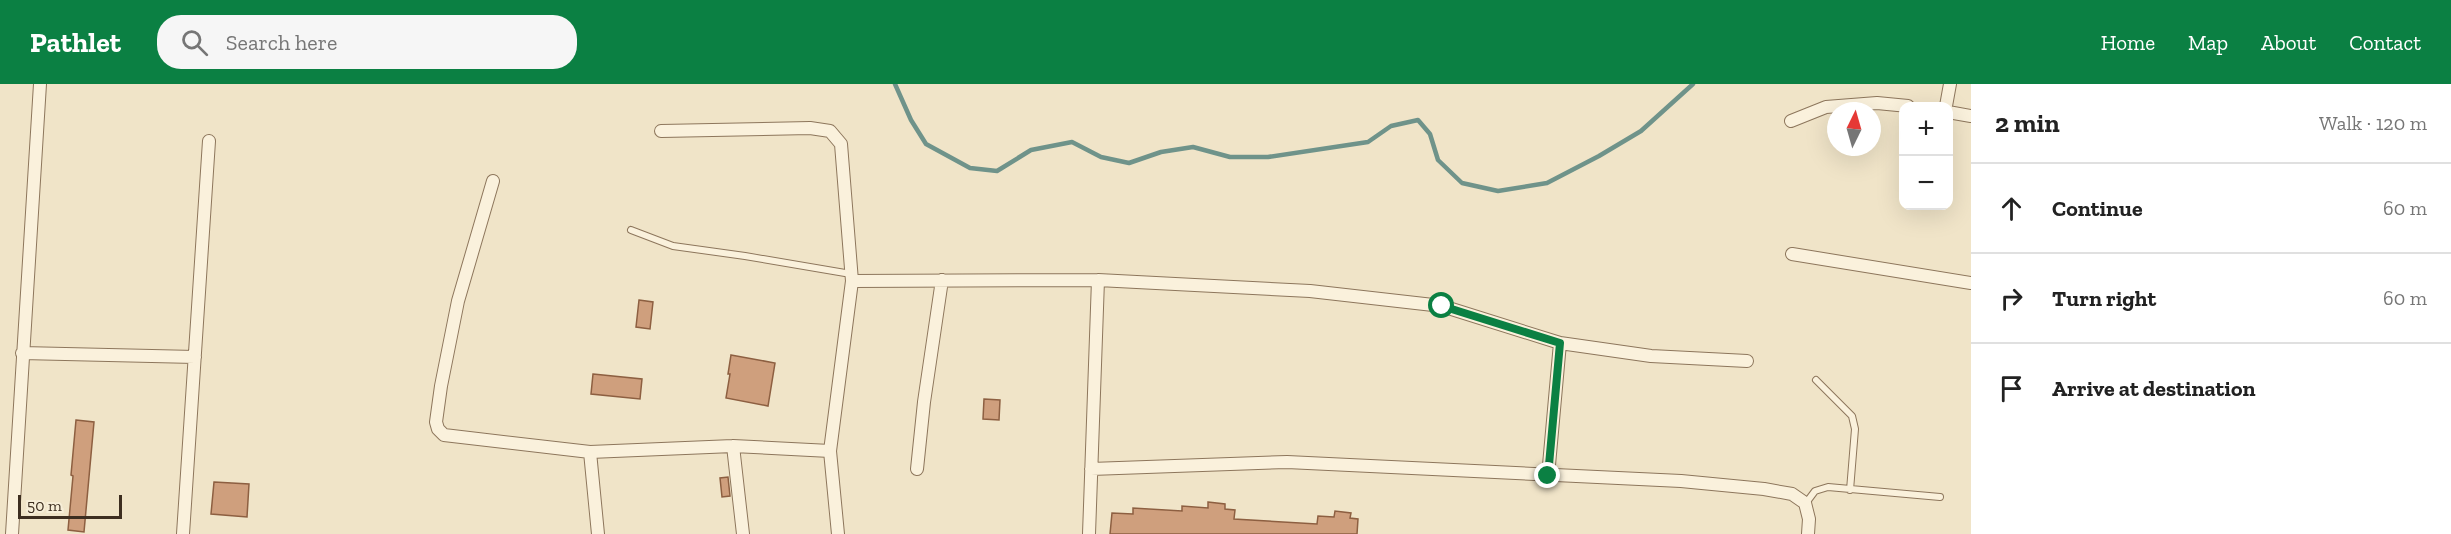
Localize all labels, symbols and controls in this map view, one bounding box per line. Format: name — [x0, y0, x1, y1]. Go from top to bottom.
search box — [157, 15, 577, 69]
text: Pathlet — [30, 26, 121, 59]
icon: search — [178, 26, 211, 59]
text: Search here — [226, 29, 337, 56]
text: Home — [2101, 30, 2155, 55]
text: Map — [2188, 30, 2228, 55]
text: About — [2261, 30, 2316, 55]
text: Contact — [2349, 30, 2421, 55]
north arrow — [1827, 102, 1881, 156]
map controls — [1899, 102, 1953, 210]
button: + — [1899, 102, 1953, 156]
text: 2 min — [1995, 107, 2060, 139]
text: Walk · 120 m — [2319, 111, 2427, 135]
button: − — [1899, 156, 1953, 210]
icon: ahead — [1995, 192, 2028, 225]
text: Continue — [2052, 195, 2143, 222]
text: 60 m — [2383, 196, 2427, 220]
icon: right — [1995, 282, 2028, 315]
text: Turn right — [2052, 285, 2156, 312]
text: 60 m — [2383, 286, 2427, 310]
route start — [1428, 292, 1454, 318]
icon: arrive — [1995, 372, 2028, 405]
text: Arrive at destination — [2052, 375, 2255, 402]
route end — [1534, 462, 1560, 488]
scale bar — [18, 492, 122, 520]
text: 50 m — [27, 496, 62, 515]

